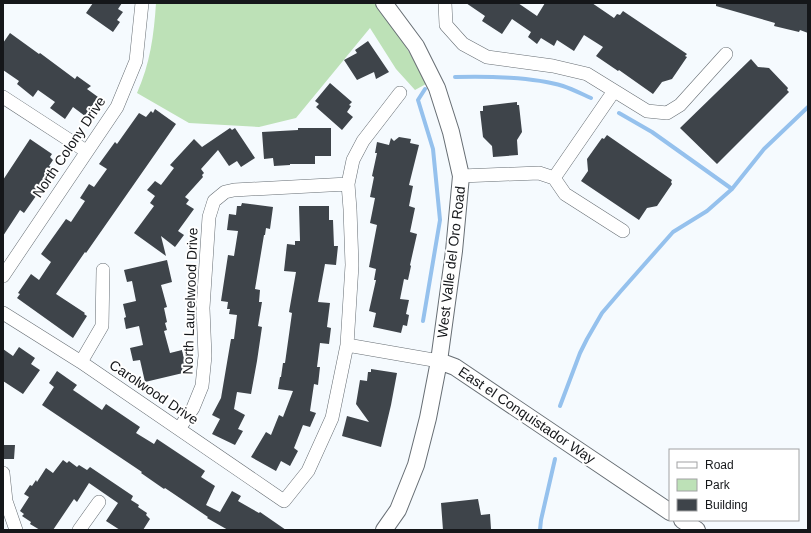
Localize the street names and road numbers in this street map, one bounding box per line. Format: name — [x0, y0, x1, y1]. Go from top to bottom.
street label: North Colony Drive — [29, 93, 109, 200]
street label: West Valle del Oro Road — [434, 185, 468, 339]
street label: North Laurelwood Drive — [179, 227, 201, 375]
street label: Carolwood Drive — [107, 356, 202, 428]
street label: East el Conquistador Way — [456, 363, 598, 467]

